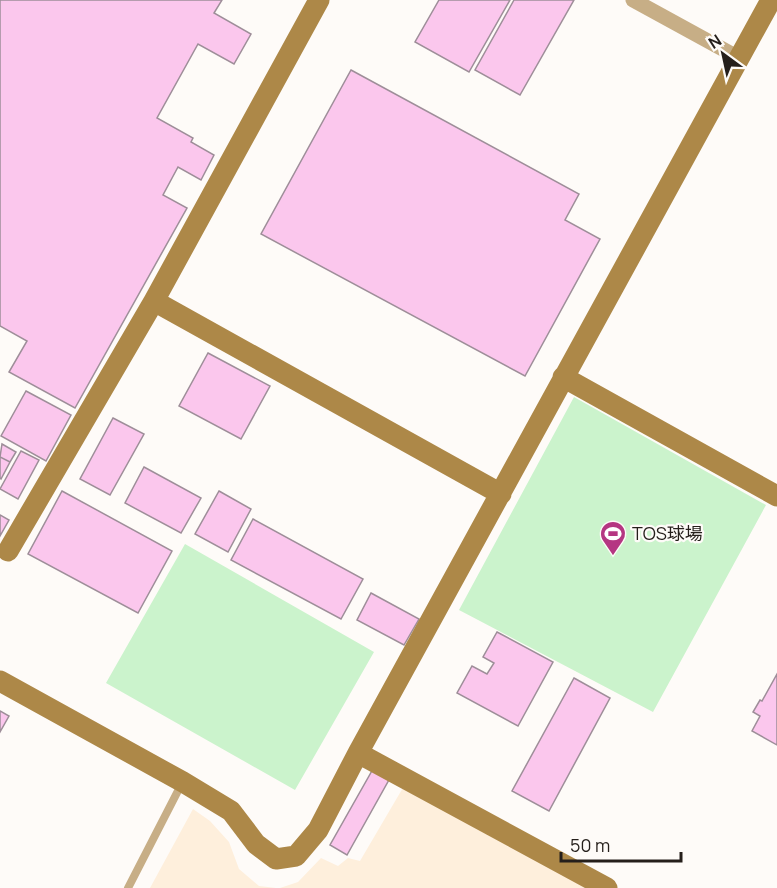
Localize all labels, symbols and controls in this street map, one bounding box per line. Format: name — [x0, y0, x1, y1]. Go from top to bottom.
north arrow — [693, 24, 753, 84]
text: N — [704, 29, 726, 54]
sports icon: TOS球場 — [598, 519, 628, 557]
place label: TOS球場 — [632, 521, 703, 545]
scale bar — [561, 825, 681, 863]
text: 50 m — [570, 833, 610, 857]

